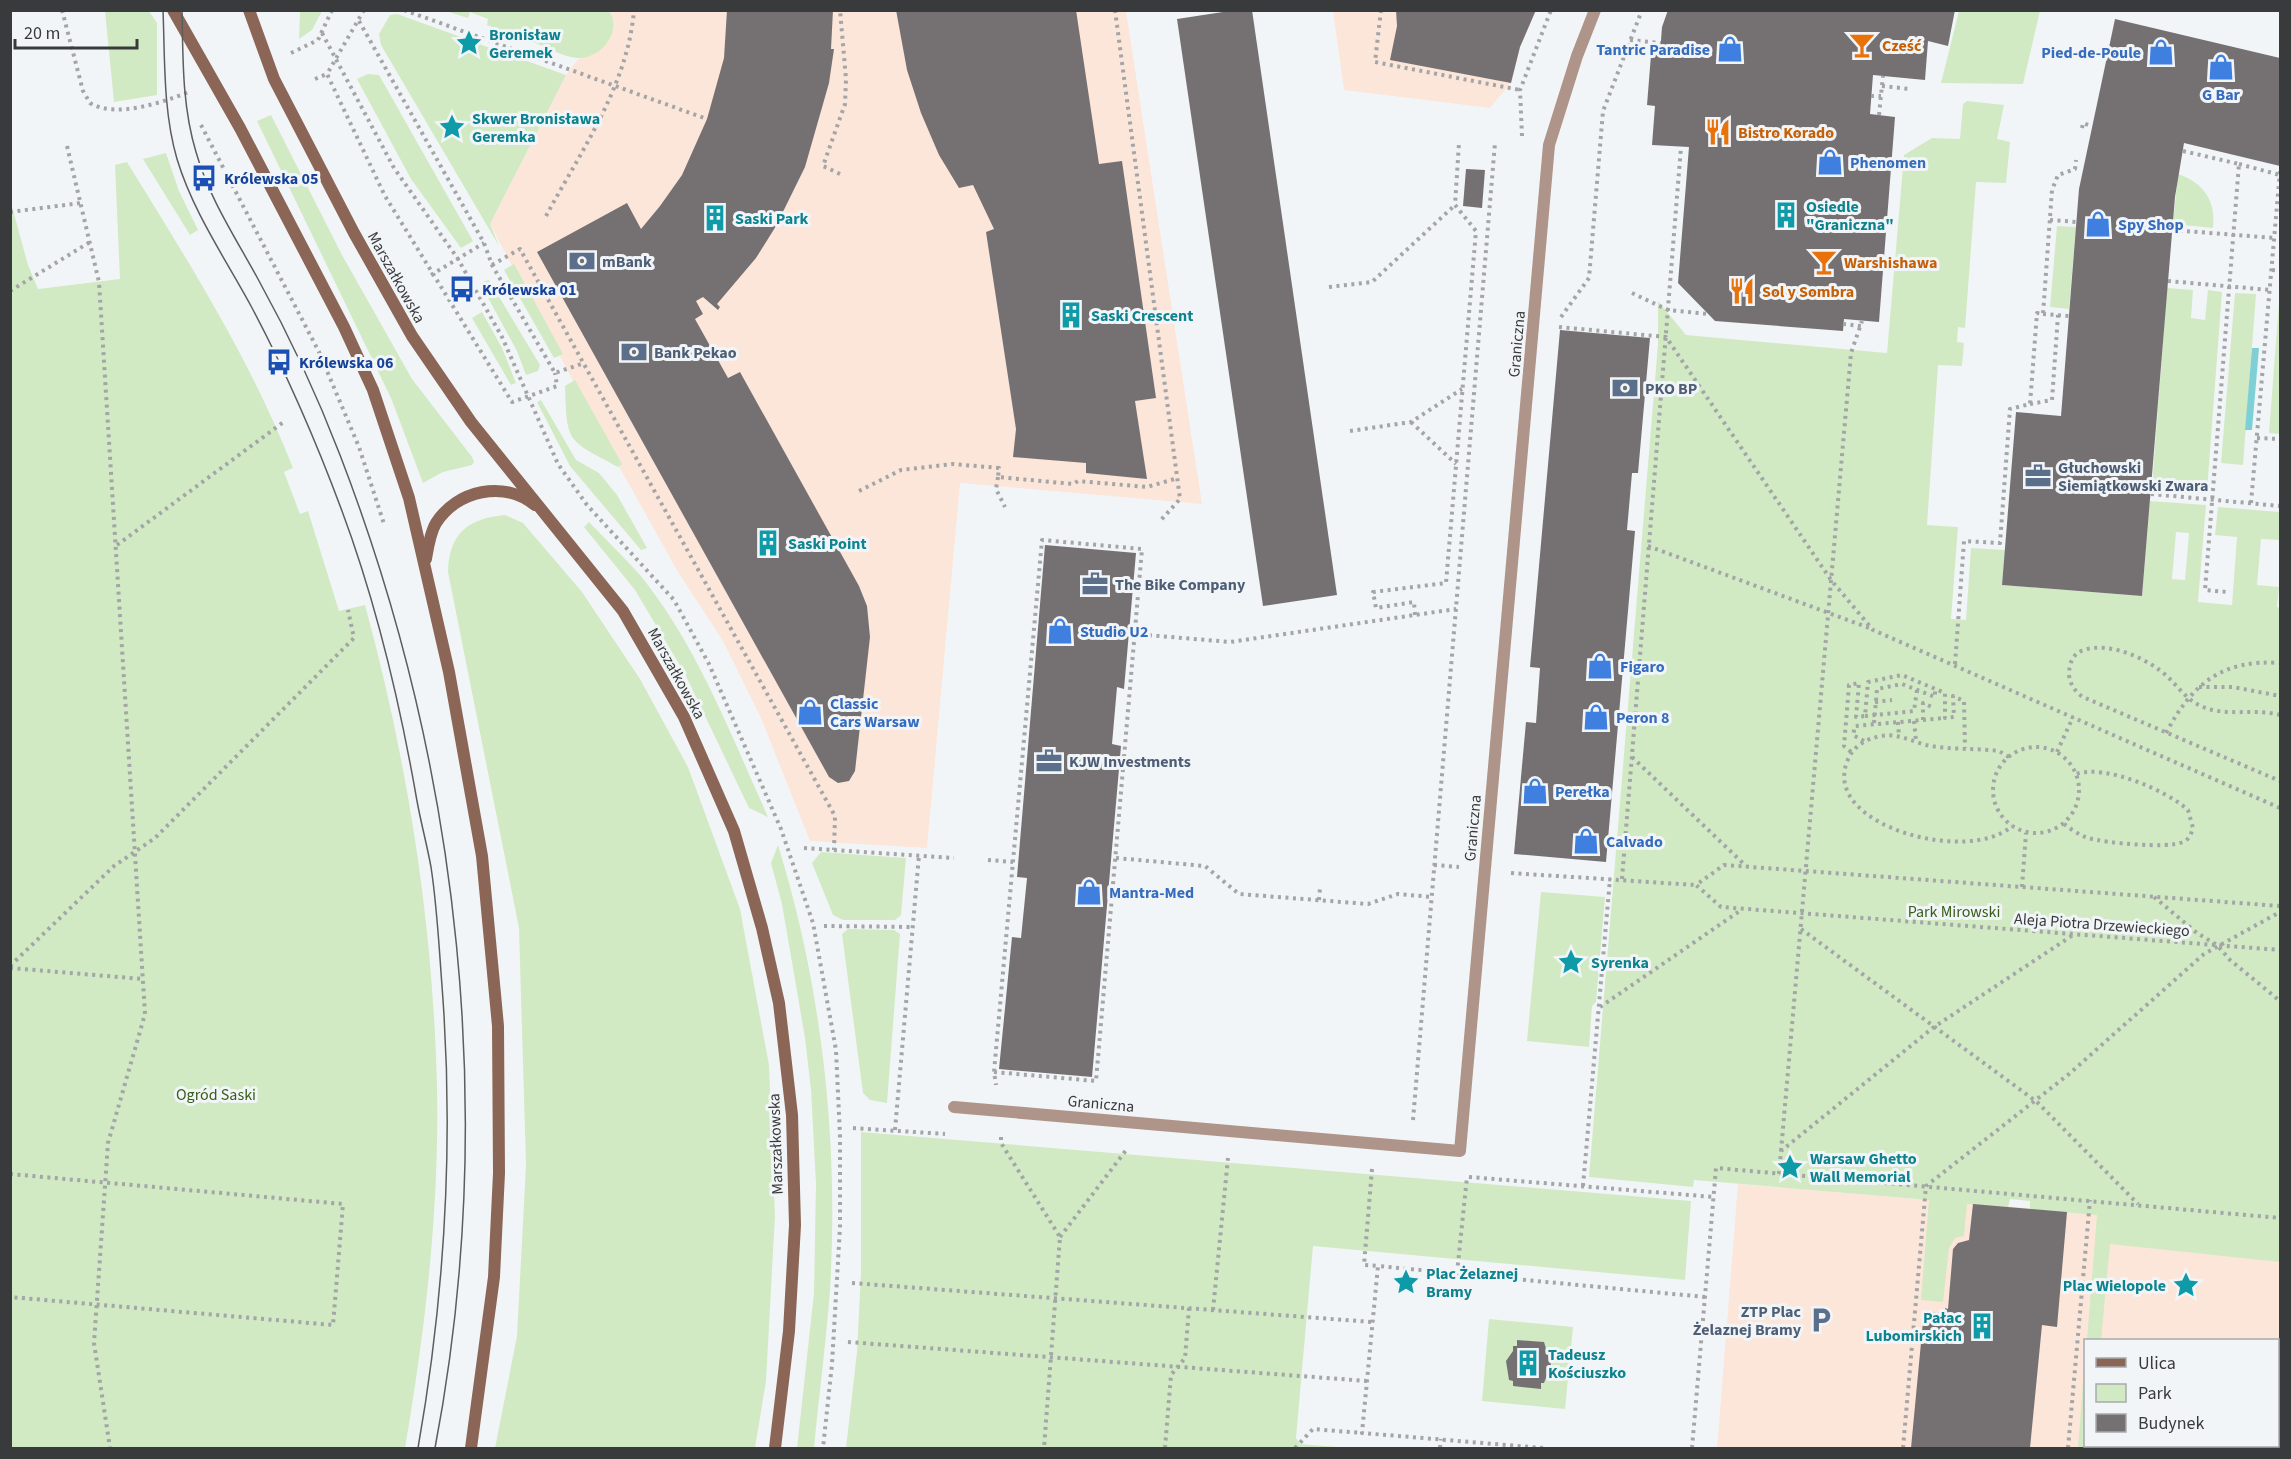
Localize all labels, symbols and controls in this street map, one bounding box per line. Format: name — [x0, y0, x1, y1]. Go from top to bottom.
scale bar — [15, 12, 136, 50]
text: 20 m — [24, 21, 60, 46]
place label: Bronisław Geremek — [489, 24, 562, 64]
place icon: Bronisław Geremek — [454, 28, 484, 58]
bar icon: Cześć — [1847, 30, 1877, 60]
shop icon: Tantric Paradise — [1715, 34, 1745, 64]
place label: Cześć — [1882, 35, 1922, 57]
shop icon: Pied-de-Poule — [2146, 37, 2176, 67]
place label: Tantric Paradise — [1596, 39, 1710, 61]
place label: Pied-de-Poule — [2041, 42, 2141, 64]
shop icon: G Bar — [2206, 52, 2236, 82]
place label: G Bar — [2202, 84, 2241, 106]
place label: Skwer Bronisława Geremka — [472, 108, 600, 148]
place icon: Skwer Bronisława Geremka — [437, 112, 467, 142]
restaurant icon: Bistro Korado — [1703, 117, 1733, 147]
place label: Bistro Korado — [1738, 122, 1834, 144]
shop icon: Phenomen — [1815, 147, 1845, 177]
place label: Phenomen — [1850, 152, 1926, 174]
bus stop icon: Królewska 05 — [189, 163, 219, 193]
place label: Królewska 05 — [224, 168, 318, 190]
place label: Osiedle "Graniczna" — [1806, 196, 1894, 236]
building icon: Osiedle "Graniczna" — [1771, 200, 1801, 230]
building icon: Saski Park — [700, 203, 730, 233]
place label: Saski Park — [735, 208, 809, 230]
shop icon: Spy Shop — [2083, 209, 2113, 239]
place label: Spy Shop — [2118, 214, 2184, 236]
street label: Marszałkowska — [362, 228, 430, 327]
bank icon: mBank — [567, 246, 597, 276]
bar icon: Warshishawa — [1809, 247, 1839, 277]
place label: mBank — [602, 251, 652, 273]
place label: Warshishawa — [1844, 252, 1937, 274]
bus stop icon: Królewska 01 — [447, 274, 477, 304]
restaurant icon: Sol y Sombra — [1727, 276, 1757, 306]
place label: Królewska 01 — [482, 279, 576, 301]
place label: Sol y Sombra — [1762, 281, 1854, 303]
building icon: Saski Crescent — [1056, 300, 1086, 330]
place label: Saski Crescent — [1091, 305, 1193, 327]
street label: Graniczna — [1503, 310, 1531, 378]
bank icon: Bank Pekao — [619, 337, 649, 367]
place label: Bank Pekao — [654, 342, 737, 364]
bus stop icon: Królewska 06 — [264, 347, 294, 377]
place label: Królewska 06 — [299, 352, 393, 374]
bank icon: PKO BP — [1610, 373, 1640, 403]
place label: PKO BP — [1645, 378, 1697, 400]
place label: Głuchowski Siemiątkowski Zwara — [2058, 457, 2208, 497]
office icon: Głuchowski Siemiątkowski Zwara — [2023, 461, 2053, 491]
building icon: Saski Point — [753, 528, 783, 558]
place label: Saski Point — [788, 533, 867, 555]
office icon: The Bike Company — [1080, 569, 1110, 599]
place label: The Bike Company — [1115, 574, 1246, 596]
shop icon: Studio U2 — [1045, 616, 1075, 646]
place label: Studio U2 — [1080, 621, 1148, 643]
street label: Marszałkowska — [642, 624, 710, 723]
shop icon: Figaro — [1585, 651, 1615, 681]
place label: Figaro — [1620, 656, 1665, 678]
place label: Classic Cars Warsaw — [830, 693, 920, 733]
shop icon: Classic Cars Warsaw — [795, 697, 825, 727]
shop icon: Peron 8 — [1581, 702, 1611, 732]
place label: Peron 8 — [1616, 707, 1669, 729]
office icon: KJW Investments — [1034, 746, 1064, 776]
place label: KJW Investments — [1069, 751, 1191, 773]
shop icon: Perełka — [1520, 776, 1550, 806]
place label: Perełka — [1555, 781, 1610, 803]
street label: Graniczna — [1459, 794, 1487, 862]
shop icon: Calvado — [1571, 826, 1601, 856]
place label: Calvado — [1606, 831, 1663, 853]
shop icon: Mantra-Med — [1074, 877, 1104, 907]
place label: Mantra-Med — [1109, 882, 1194, 904]
park label: Park Mirowski — [1908, 901, 2000, 923]
street label: Aleja Piotra Drzewieckiego — [2013, 908, 2190, 942]
place icon: Syrenka — [1556, 947, 1586, 977]
place label: Syrenka — [1591, 952, 1649, 974]
park label: Ogród Saski — [176, 1084, 256, 1106]
street label: Graniczna — [1067, 1090, 1135, 1118]
street label: Marszałkowska — [763, 1093, 789, 1195]
place label: Warsaw Ghetto Wall Memorial — [1810, 1148, 1917, 1188]
place icon: Warsaw Ghetto Wall Memorial — [1775, 1152, 1805, 1182]
place label: Plac Żelaznej Bramy — [1426, 1263, 1518, 1303]
place icon: Plac Żelaznej Bramy — [1391, 1267, 1421, 1297]
place icon: Plac Wielopole — [2171, 1270, 2201, 1300]
place label: Plac Wielopole — [2063, 1275, 2166, 1297]
place label: ZTP Plac Żelaznej Bramy — [1693, 1301, 1802, 1341]
parking icon: ZTP Plac Żelaznej Bramy — [1806, 1305, 1836, 1335]
place label: Pałac Lubomirskich — [1865, 1307, 1962, 1347]
building icon: Pałac Lubomirskich — [1967, 1311, 1997, 1341]
legend — [2084, 1339, 2279, 1447]
place label: Tadeusz Kościuszko — [1548, 1344, 1626, 1384]
building icon: Tadeusz Kościuszko — [1513, 1348, 1543, 1378]
text: Ulica — [2138, 1351, 2176, 1376]
text: Park — [2138, 1381, 2172, 1406]
text: Budynek — [2138, 1411, 2205, 1436]

